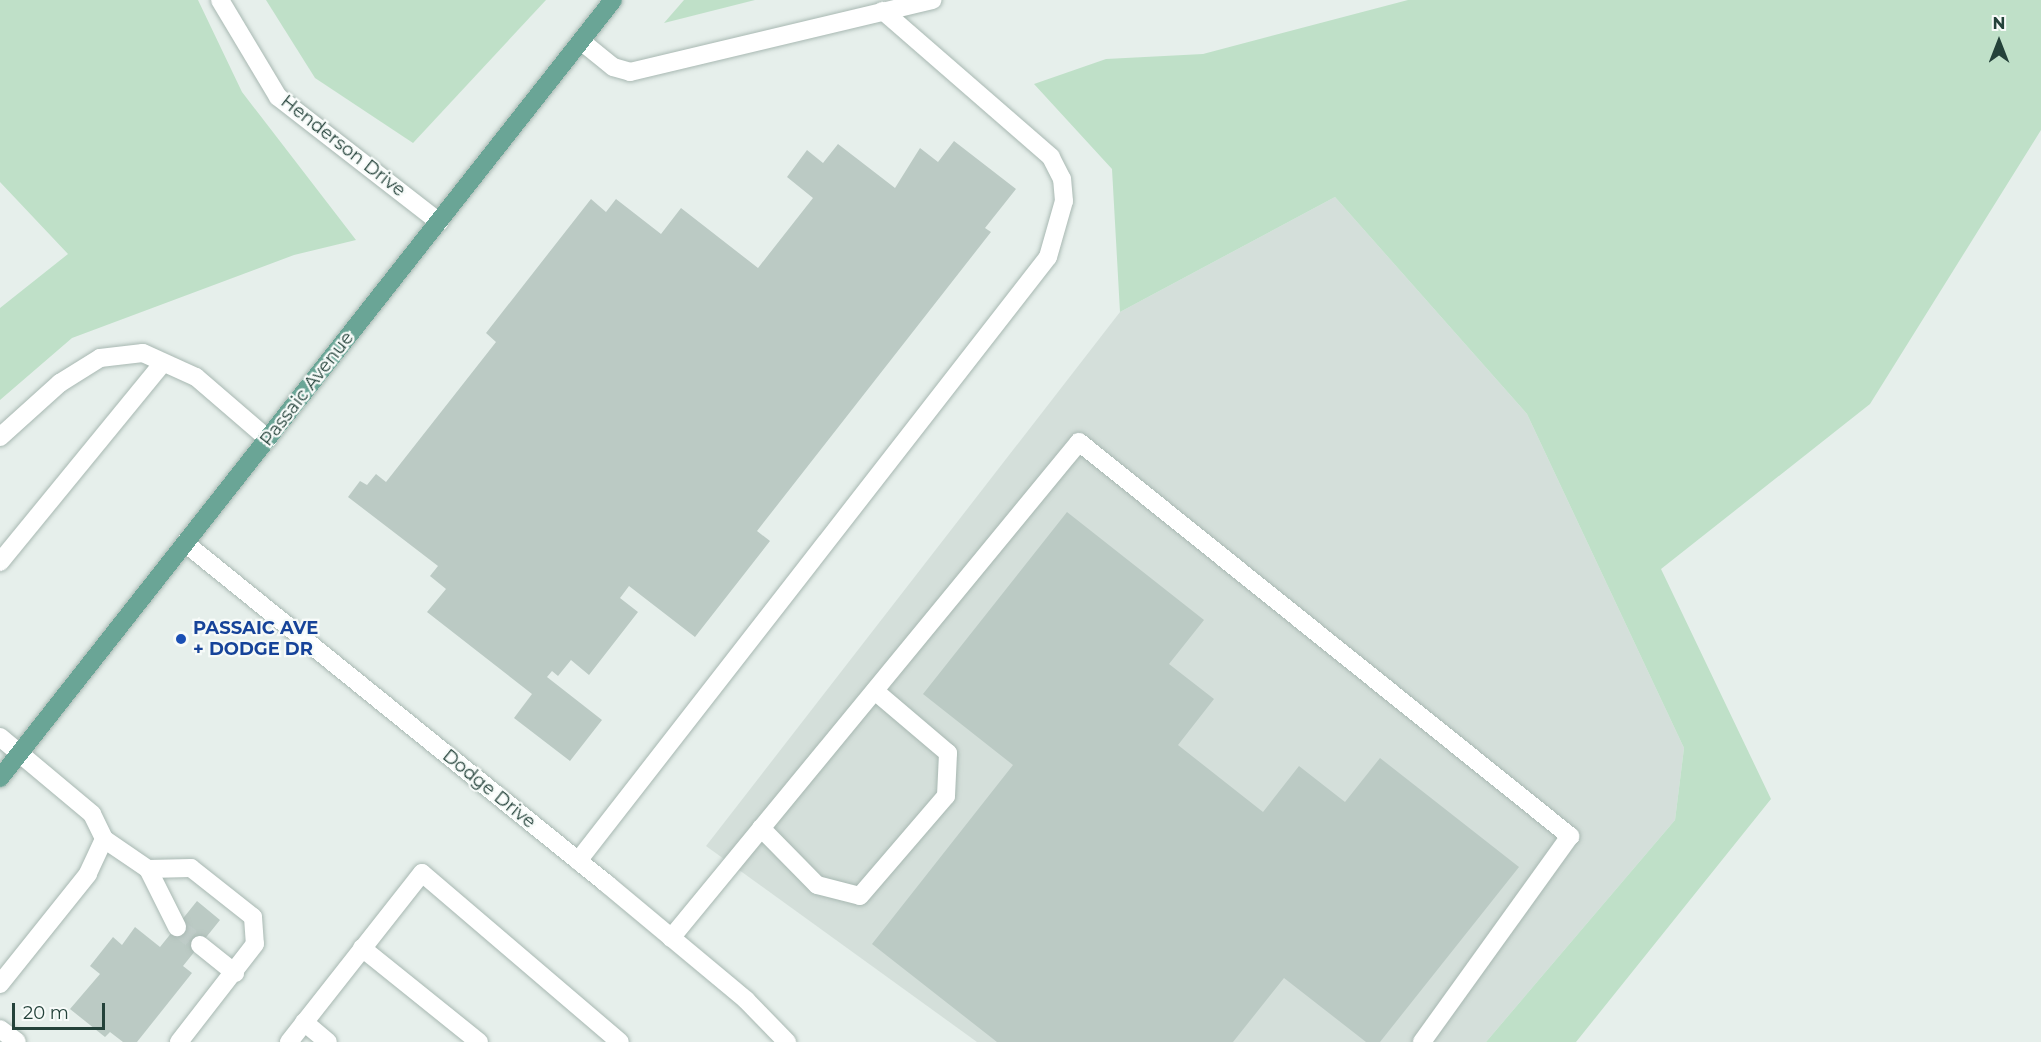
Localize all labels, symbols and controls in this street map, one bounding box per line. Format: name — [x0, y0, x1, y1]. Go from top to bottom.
north arrow — [1969, 12, 2029, 72]
text: N — [1993, 14, 2005, 33]
street label: Henderson Drive — [276, 91, 410, 201]
street label: Passaic Avenue — [256, 328, 358, 450]
place label: PASSAIC AVE + DODGE DR — [193, 618, 318, 660]
marker: PASSAIC AVE + DODGE DR — [174, 632, 188, 646]
street label: Dodge Drive — [438, 745, 540, 833]
scale bar — [15, 991, 108, 1029]
text: 20 m — [23, 1002, 69, 1024]

